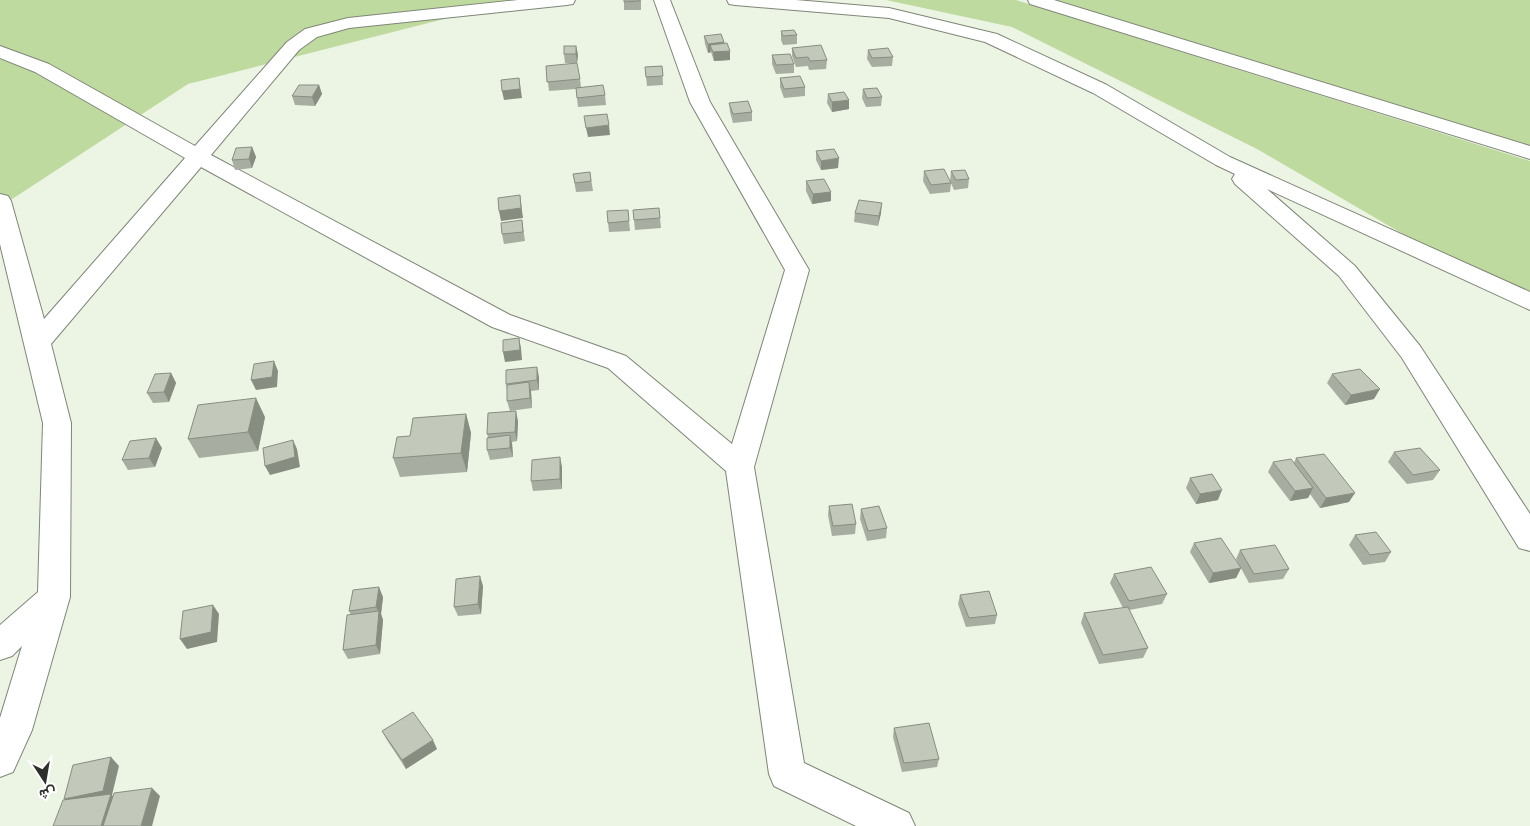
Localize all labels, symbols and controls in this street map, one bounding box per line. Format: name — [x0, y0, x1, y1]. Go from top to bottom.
north arrow — [20, 756, 70, 806]
text: ش — [37, 781, 58, 805]

